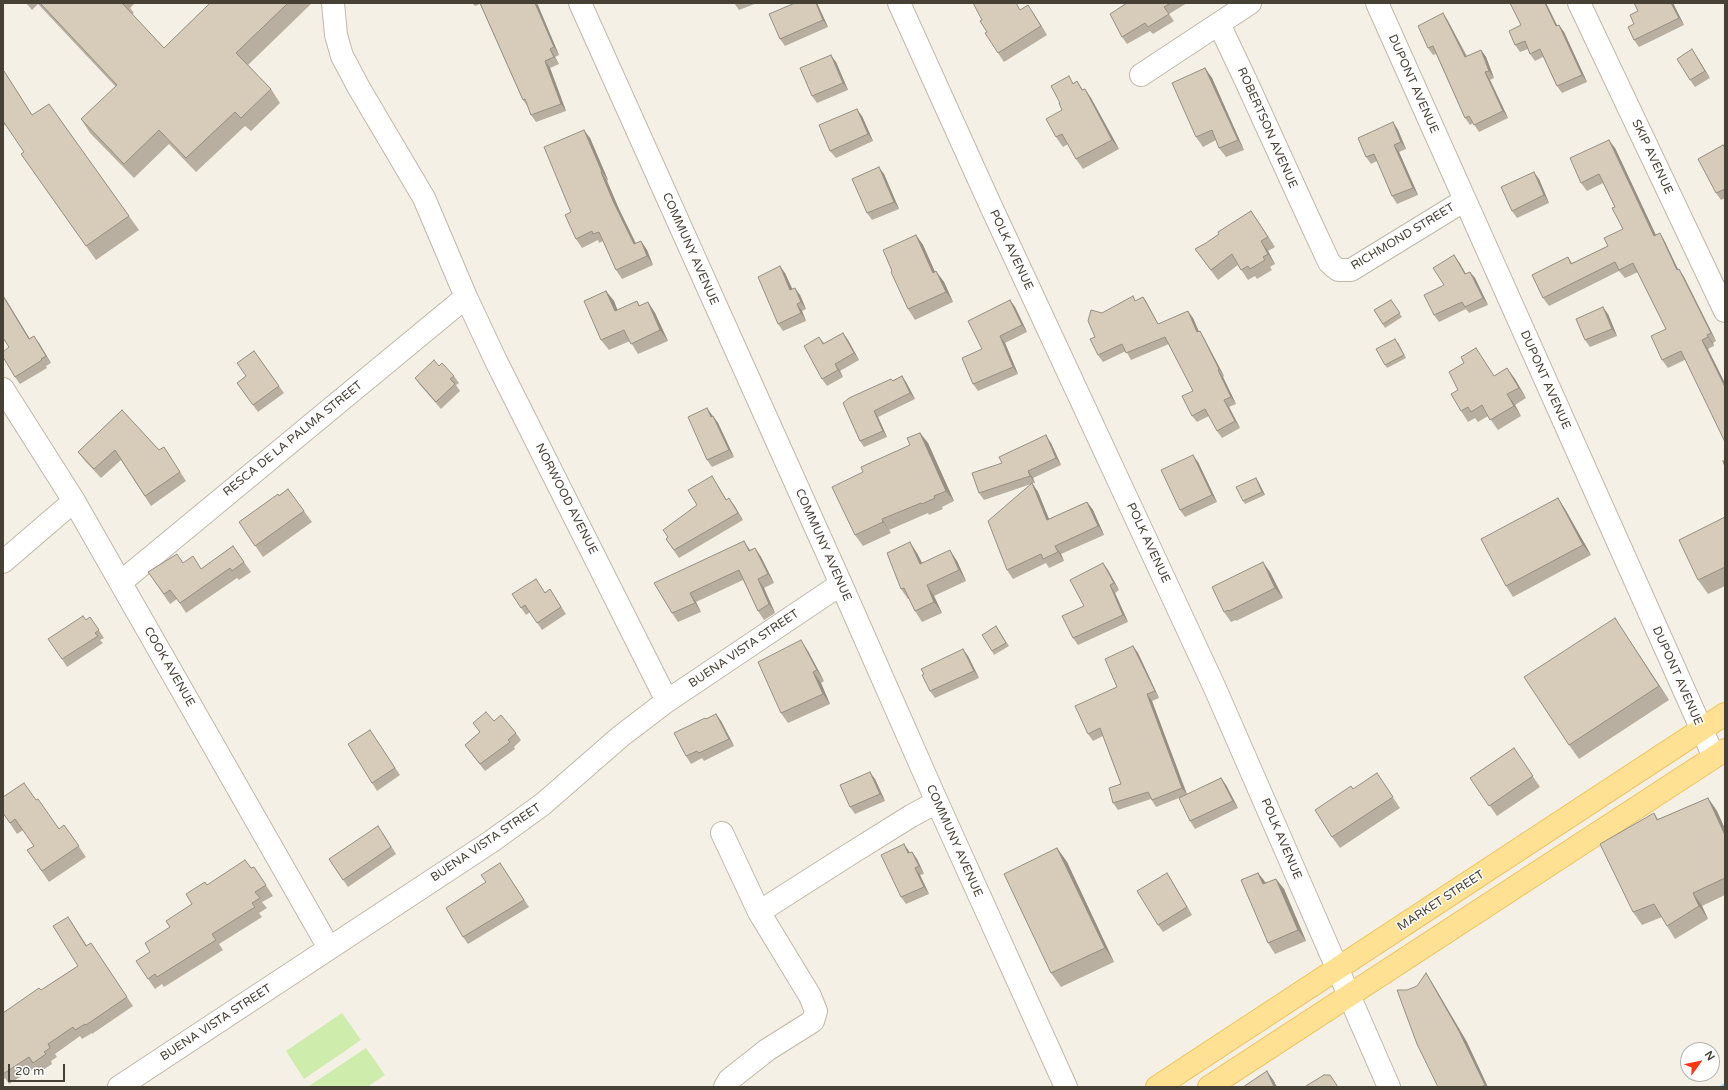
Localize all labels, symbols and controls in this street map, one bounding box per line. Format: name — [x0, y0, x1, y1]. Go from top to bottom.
street label: DUPONT AVENUE — [1385, 32, 1441, 136]
street label: ROBERTSON AVENUE — [1234, 65, 1300, 191]
street label: SKIP AVENUE — [1628, 117, 1676, 197]
street label: COMMUNY AVENUE — [659, 191, 721, 307]
street label: RICHMOND STREET — [1349, 200, 1457, 274]
street label: POLK AVENUE — [986, 208, 1036, 292]
street label: DUPONT AVENUE — [1517, 328, 1573, 432]
street label: RESCA DE LA PALMA STREET — [220, 378, 366, 500]
street label: NORWOOD AVENUE — [532, 441, 600, 557]
street label: COMMUNY AVENUE — [792, 487, 854, 603]
street label: POLK AVENUE — [1123, 501, 1173, 585]
street label: BUENA VISTA STREET — [686, 607, 802, 691]
street label: DUPONT AVENUE — [1649, 624, 1705, 728]
street label: COOK AVENUE — [140, 625, 198, 709]
street label: COMMUNY AVENUE — [923, 783, 985, 899]
street label: POLK AVENUE — [1257, 796, 1305, 882]
street label: BUENA VISTA STREET — [428, 801, 544, 885]
street label: MARKET STREET — [1395, 868, 1487, 934]
street label: BUENA VISTA STREET — [158, 982, 274, 1064]
north arrow — [1680, 1042, 1720, 1082]
text: N — [1702, 1048, 1718, 1063]
scale bar — [10, 1056, 67, 1082]
text: 20 m — [15, 1064, 44, 1078]

